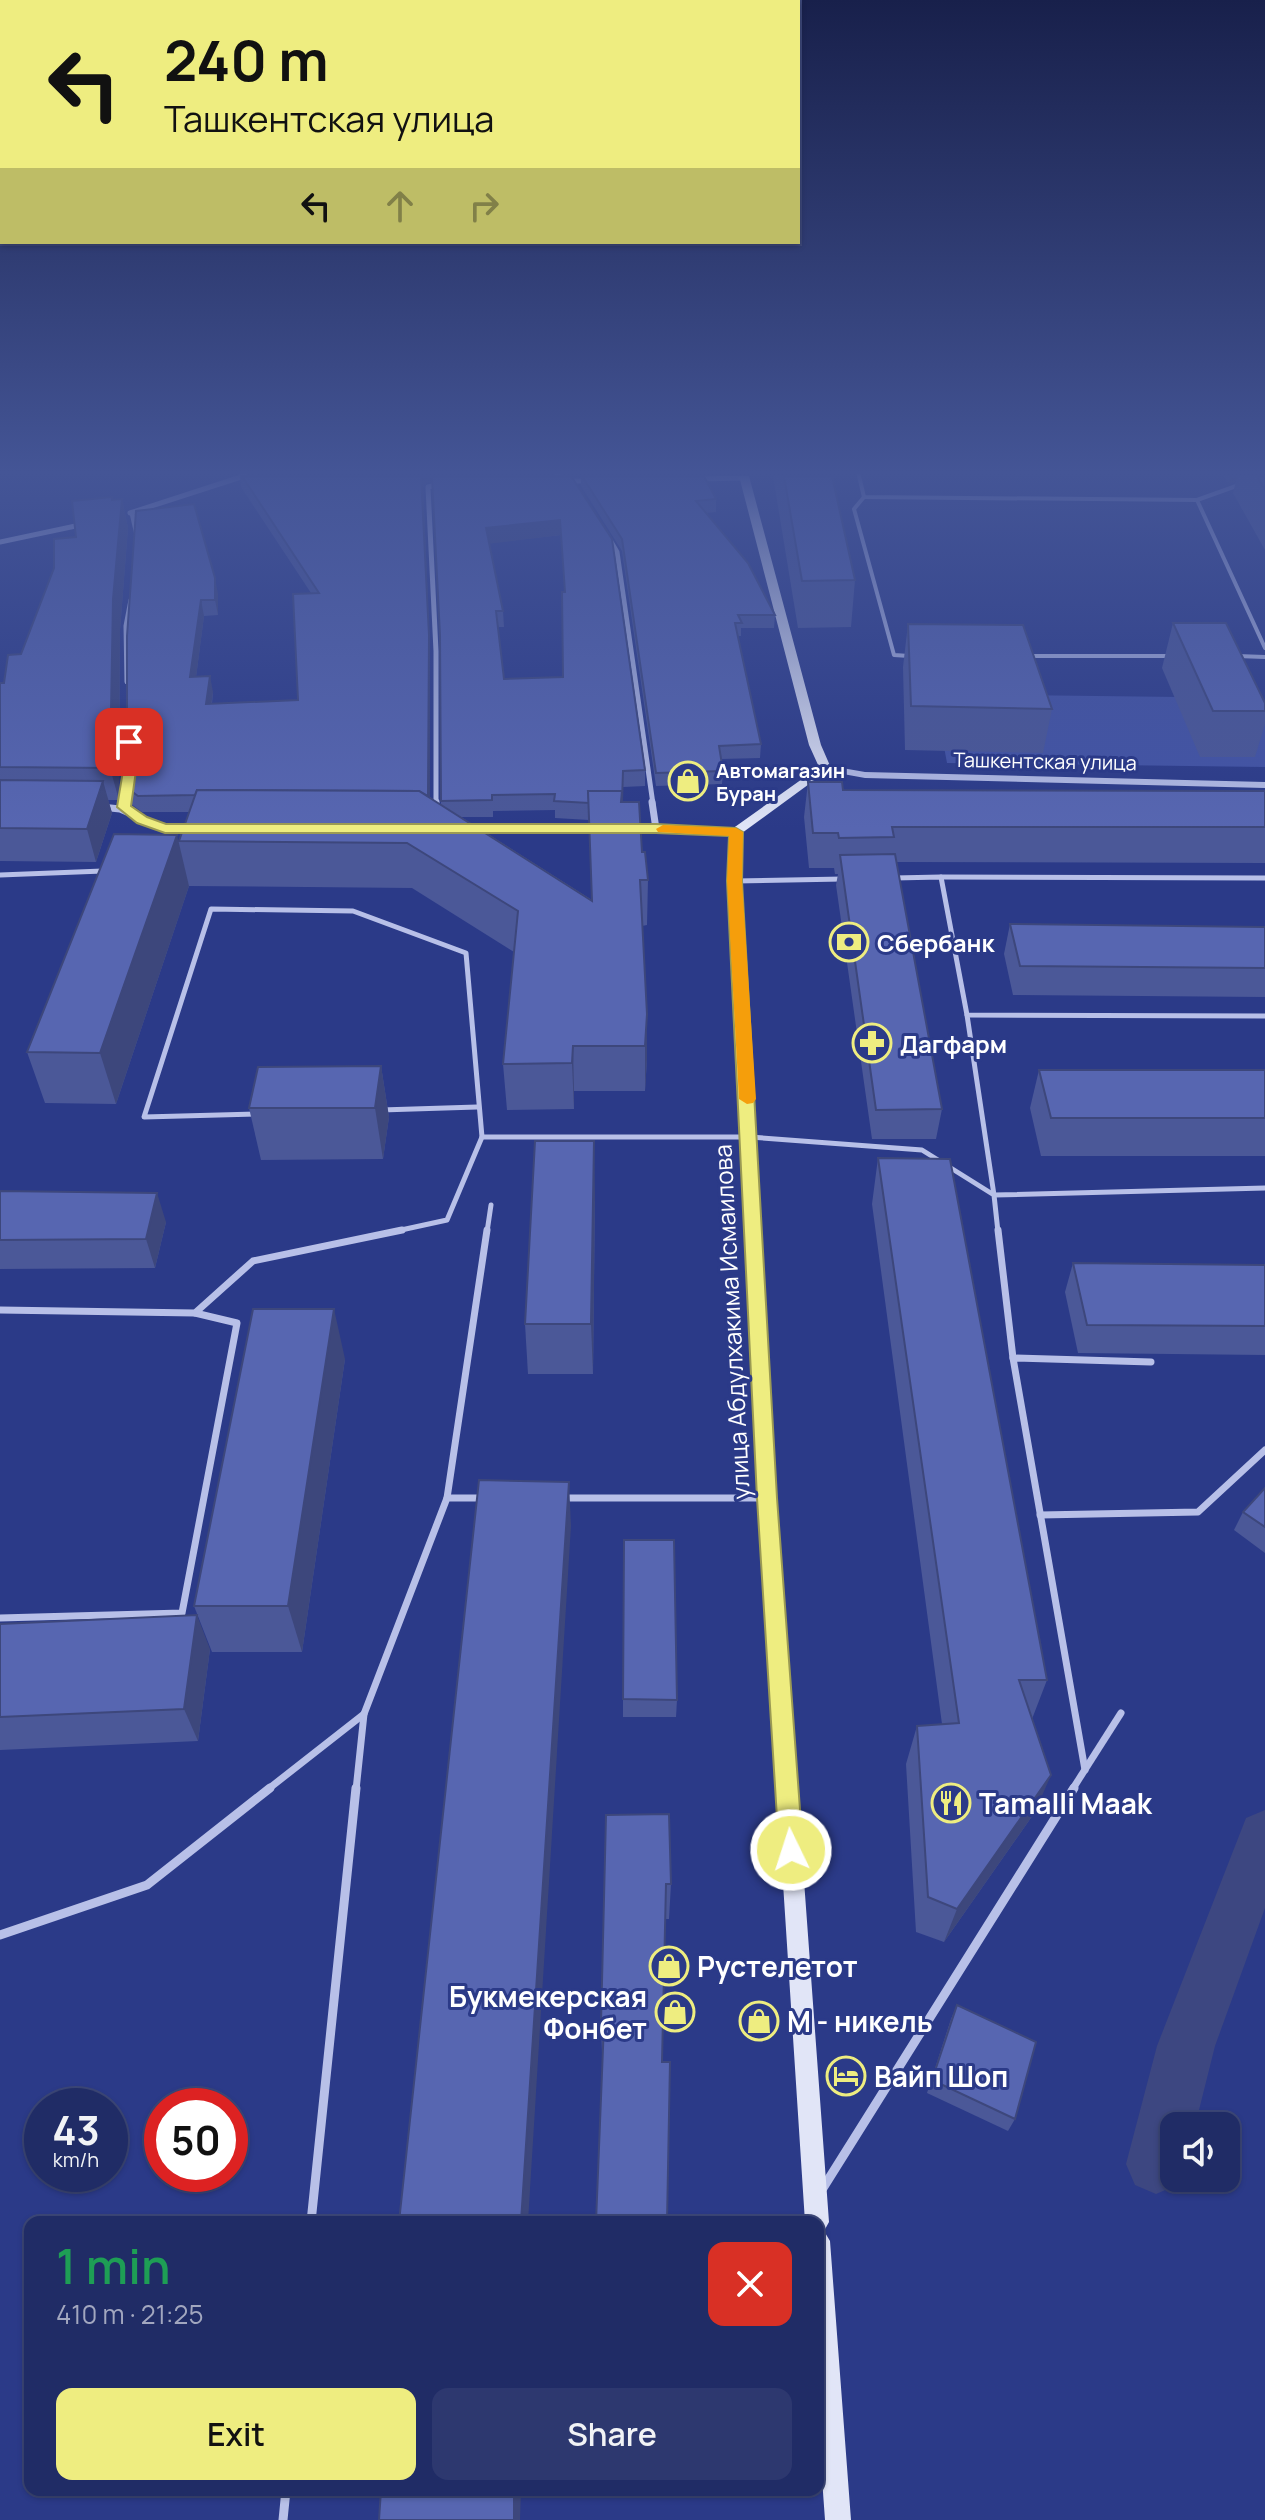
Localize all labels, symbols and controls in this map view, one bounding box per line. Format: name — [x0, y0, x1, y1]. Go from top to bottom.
text: 240 m — [164, 21, 329, 98]
icon: left — [32, 32, 136, 136]
text: Ташкентская улица — [164, 94, 494, 143]
icon: left — [294, 184, 338, 228]
icon: ahead — [378, 184, 422, 228]
icon: right — [462, 184, 506, 228]
pin — [95, 708, 163, 776]
icon: arrive — [107, 720, 151, 764]
street label: Ташкентская улица — [953, 746, 1137, 776]
place label: Автомагазин Буран — [716, 757, 845, 807]
shop icon: Автомагазин Буран — [667, 760, 709, 802]
bank icon: Сбербанк — [828, 921, 870, 963]
place label: Сбербанк — [877, 926, 995, 959]
pharmacy icon: Дагфарм — [851, 1022, 893, 1064]
place label: Дагфарм — [900, 1027, 1007, 1060]
street label: улица Абдулхакима Исмаилова — [705, 1144, 757, 1500]
restaurant icon: Tamalli Maak — [930, 1782, 972, 1824]
place label: Tamalli Maak — [979, 1784, 1153, 1822]
position arrow — [749, 1808, 833, 1892]
shop icon: Рустелетот — [648, 1945, 690, 1987]
place label: Рустелетот — [697, 1947, 858, 1985]
place label: Букмекерская Фонбет — [449, 1977, 647, 2047]
shop icon: Букмекерская Фонбет — [654, 1991, 696, 2033]
shop icon: М - никель — [738, 2000, 780, 2042]
place label: М - никель — [787, 2002, 933, 2040]
hotel icon: Вайп Шоп — [825, 2055, 867, 2097]
place label: Вайп Шоп — [874, 2057, 1008, 2095]
speed limit sign: 50 — [144, 2088, 248, 2192]
text: 43 — [52, 2102, 100, 2157]
map controls — [1160, 2112, 1240, 2192]
button: sound — [1160, 2112, 1240, 2192]
text: km/h — [53, 2146, 99, 2173]
text: 1 min — [56, 2233, 170, 2298]
button: close — [708, 2242, 792, 2326]
text: 410 m · 21:25 — [56, 2296, 203, 2332]
button: Exit — [56, 2388, 416, 2480]
button: Share — [432, 2388, 792, 2480]

